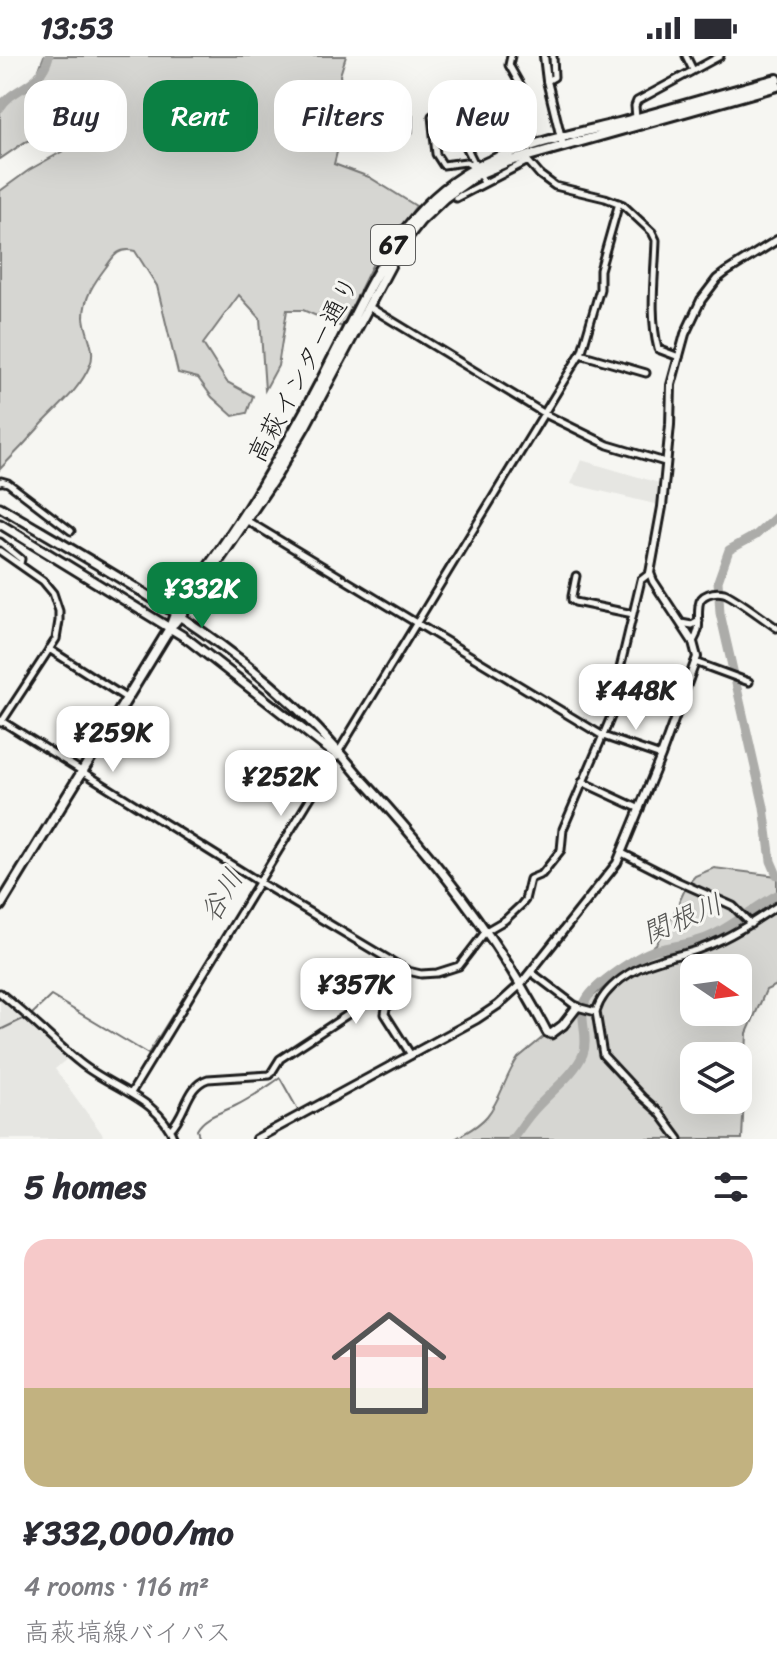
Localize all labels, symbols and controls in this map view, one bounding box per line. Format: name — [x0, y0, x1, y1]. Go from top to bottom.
text: 13:53 — [40, 1, 113, 55]
chip: Buy — [24, 80, 127, 152]
chip: Rent — [143, 80, 258, 152]
chip: Filters — [274, 80, 412, 152]
chip: New — [428, 80, 537, 152]
road number: 67 — [371, 225, 415, 265]
street label: 高萩インター通り — [234, 267, 372, 471]
pin: ¥332K — [146, 562, 258, 630]
text: ¥332K — [165, 565, 239, 611]
pin: ¥448K — [580, 664, 692, 732]
text: ¥448K — [597, 667, 675, 713]
pin: ¥259K — [57, 706, 169, 774]
text: ¥259K — [74, 709, 152, 755]
pin: ¥252K — [225, 750, 337, 818]
text: ¥252K — [243, 753, 319, 799]
water label: 谷川 — [186, 859, 257, 932]
water label: 関根川 — [634, 879, 730, 957]
north arrow — [680, 954, 752, 1026]
map controls — [680, 954, 752, 1114]
pin: ¥357K — [300, 958, 412, 1026]
text: ¥357K — [318, 961, 394, 1007]
button: layers — [680, 1042, 752, 1114]
text: 5 homes — [24, 1157, 146, 1217]
icon: filters — [709, 1165, 753, 1209]
icon: home — [317, 1291, 461, 1435]
text: ¥332,000/mo — [24, 1503, 234, 1563]
text: 4 rooms · 116 m² — [24, 1563, 209, 1609]
text: 高萩塙線バイパス — [24, 1609, 231, 1655]

